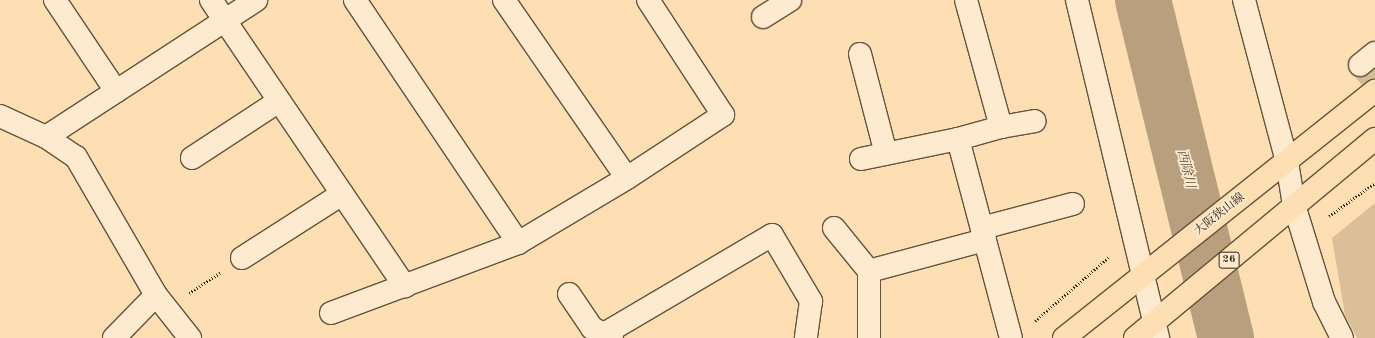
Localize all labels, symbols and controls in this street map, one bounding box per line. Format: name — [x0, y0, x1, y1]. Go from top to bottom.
water label: 西除川 — [1173, 148, 1197, 190]
street label: 大阪狭山線 — [1192, 191, 1248, 239]
road number: 26 — [1218, 251, 1240, 269]

